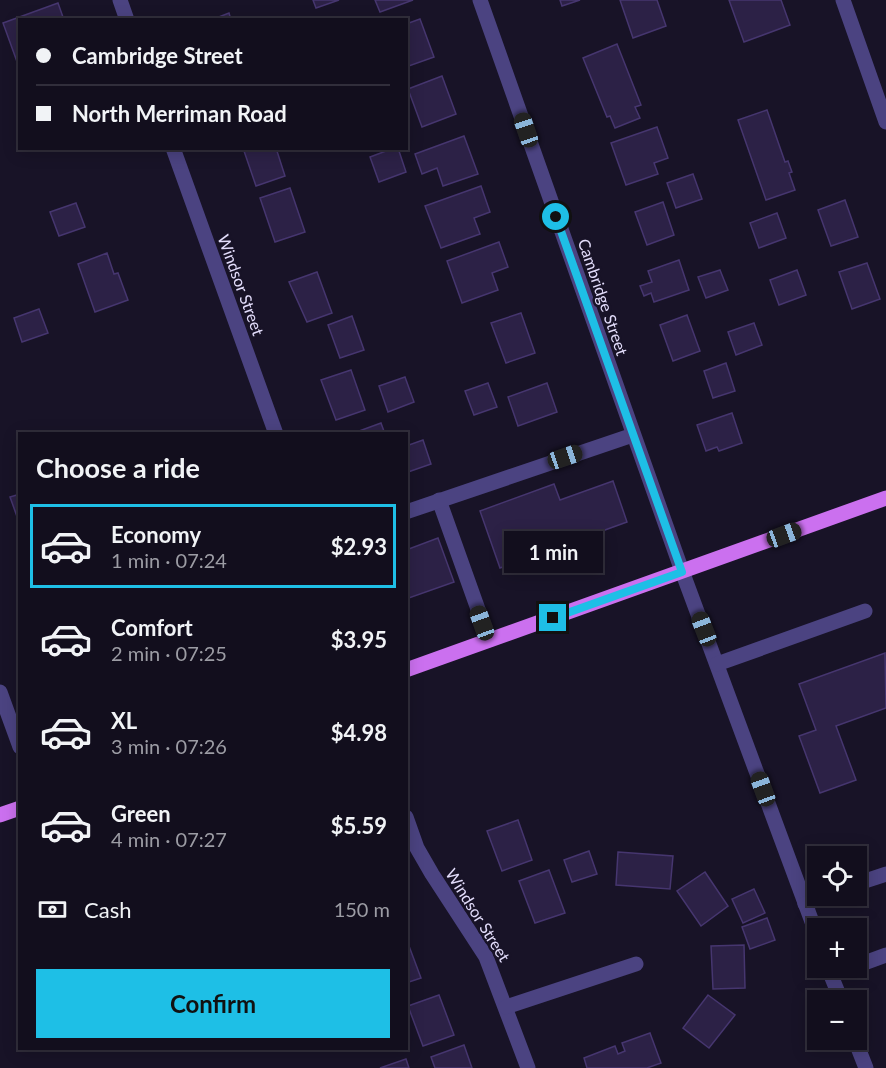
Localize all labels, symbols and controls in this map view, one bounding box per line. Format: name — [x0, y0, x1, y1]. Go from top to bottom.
text: Cambridge Street — [72, 42, 243, 69]
text: North Merriman Road — [72, 100, 287, 127]
car — [512, 110, 540, 150]
route start — [542, 203, 569, 230]
street label: Windsor Street — [214, 232, 269, 338]
street label: Cambridge Street — [575, 236, 632, 358]
car — [545, 443, 585, 471]
text: Choose a ride — [36, 451, 200, 484]
icon: car — [39, 519, 93, 573]
car — [764, 520, 804, 550]
text: Economy — [111, 521, 201, 548]
callout: 1 min — [504, 531, 602, 573]
text: $2.93 — [331, 533, 387, 560]
text: 1 min — [529, 540, 578, 564]
text: 1 min · 07:24 — [111, 548, 227, 572]
car — [467, 603, 497, 643]
route end — [539, 604, 566, 631]
car — [689, 609, 719, 649]
icon: car — [39, 612, 93, 666]
text: Comfort — [111, 614, 193, 641]
text: $3.95 — [331, 626, 387, 653]
text: 2 min · 07:25 — [111, 641, 227, 665]
icon: car — [39, 705, 93, 759]
text: XL — [111, 707, 137, 734]
text: $4.98 — [331, 719, 387, 746]
text: 3 min · 07:26 — [111, 734, 227, 758]
car — [748, 769, 778, 809]
icon: car — [39, 798, 93, 852]
text: Green — [111, 800, 171, 827]
text: $5.59 — [331, 812, 387, 839]
text: 4 min · 07:27 — [111, 827, 227, 851]
map controls — [807, 846, 867, 1050]
button: locate — [807, 846, 867, 906]
street label: Windsor Street — [442, 865, 515, 965]
icon: cash — [36, 893, 69, 926]
text: Cash — [84, 896, 131, 923]
text: 150 m — [334, 897, 390, 921]
button: + — [807, 918, 867, 978]
button: Confirm — [36, 969, 390, 1038]
button: − — [807, 990, 867, 1050]

